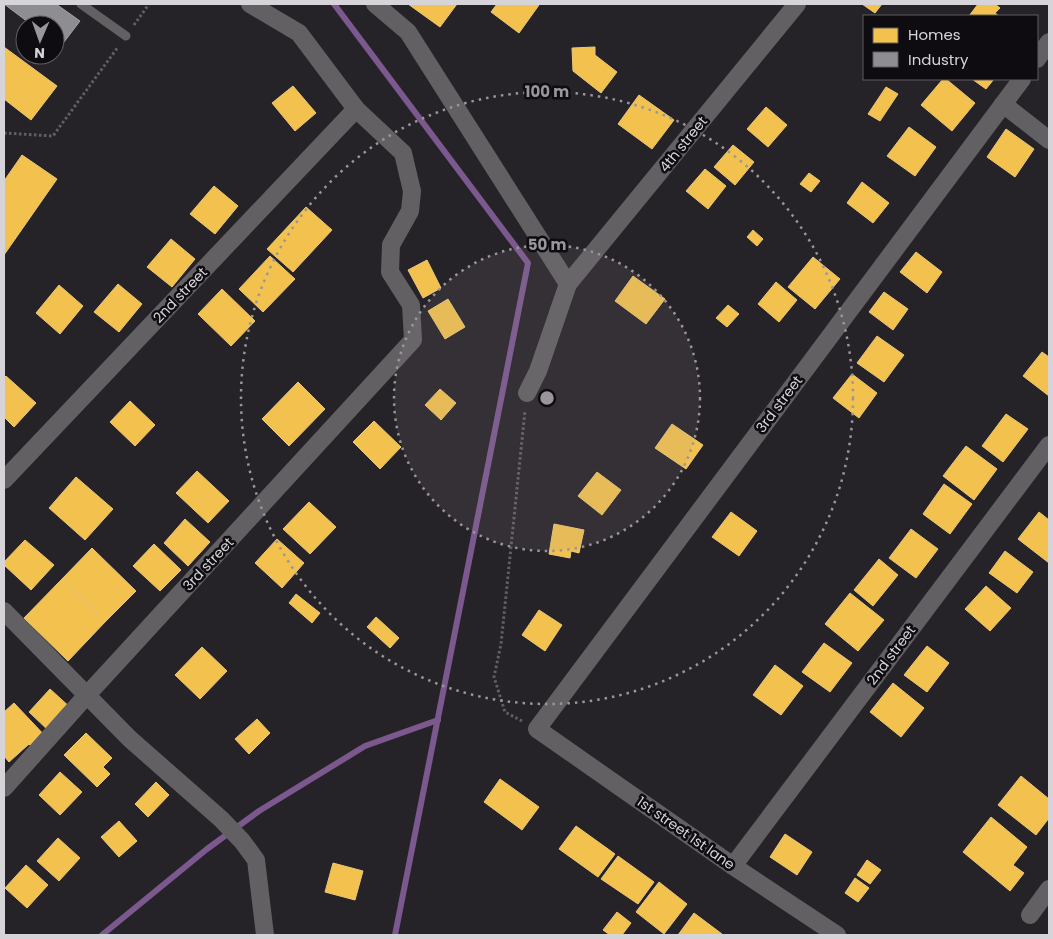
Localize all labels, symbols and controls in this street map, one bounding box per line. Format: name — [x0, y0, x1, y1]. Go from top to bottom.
north arrow — [15, 15, 65, 65]
legend — [863, 15, 1038, 80]
text: Homes — [908, 24, 961, 45]
text: N — [34, 43, 45, 63]
text: Industry — [908, 49, 969, 70]
text: 100 m — [525, 81, 569, 102]
street label: 4th street — [654, 112, 712, 176]
text: 50 m — [528, 234, 566, 255]
street label: 2nd street — [148, 263, 212, 327]
street label: 3rd street — [751, 371, 807, 437]
centre of rings — [538, 389, 556, 407]
street label: 3rd street — [178, 533, 238, 595]
street label: 2nd street — [862, 621, 920, 689]
street label: 1st street 1st lane — [633, 792, 739, 875]

